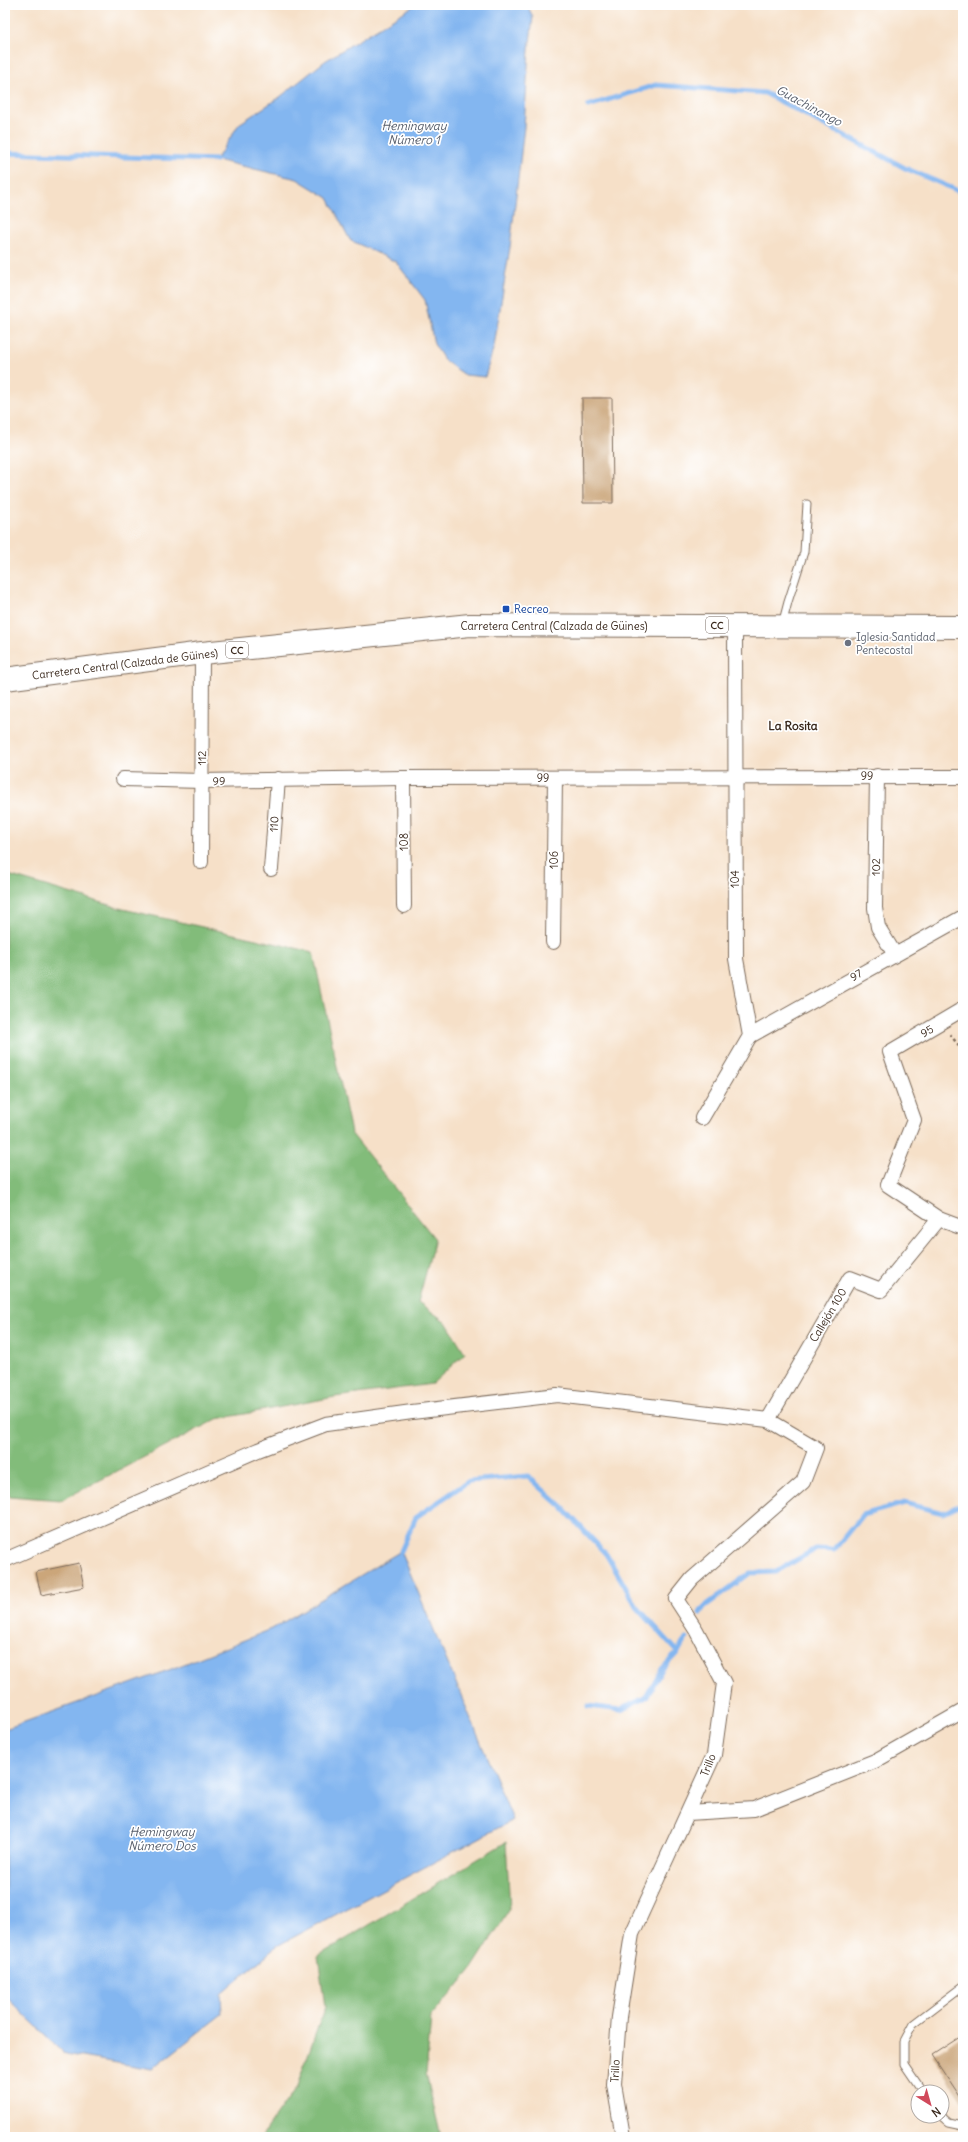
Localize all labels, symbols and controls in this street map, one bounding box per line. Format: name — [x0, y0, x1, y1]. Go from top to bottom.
water label: Guachinango — [774, 82, 846, 130]
water label: Hemingway Número 1 — [382, 118, 448, 147]
place label: Recreo — [514, 602, 549, 616]
marker: Recreo — [501, 604, 511, 614]
road number: CC — [706, 617, 728, 633]
street label: Carretera Central (Calzada de Güines) — [460, 619, 648, 633]
place label: Iglesia Santidad Pentecostal — [856, 630, 936, 657]
marker: Iglesia Santidad Pentecostal — [843, 638, 853, 648]
road number: CC — [226, 642, 248, 658]
street label: Carretera Central (Calzada de Güines) — [31, 646, 219, 682]
district label: La Rosita — [768, 718, 818, 733]
street label: 112 — [195, 750, 209, 766]
street label: 99 — [861, 769, 873, 783]
street label: 99 — [537, 771, 549, 785]
street label: 99 — [212, 774, 226, 788]
street label: 110 — [266, 816, 282, 832]
street label: 108 — [397, 833, 411, 851]
street label: 106 — [547, 851, 561, 869]
street label: 102 — [869, 858, 883, 876]
street label: 104 — [728, 870, 742, 888]
street label: 97 — [847, 966, 865, 984]
street label: 95 — [918, 1022, 936, 1040]
street label: Callejón 100 — [806, 1285, 850, 1345]
street label: Trillo — [697, 1752, 719, 1778]
water label: Hemingway Número Dos — [128, 1824, 197, 1853]
street label: Trillo — [607, 2059, 623, 2083]
north arrow — [910, 2084, 950, 2124]
text: N — [929, 2104, 943, 2120]

